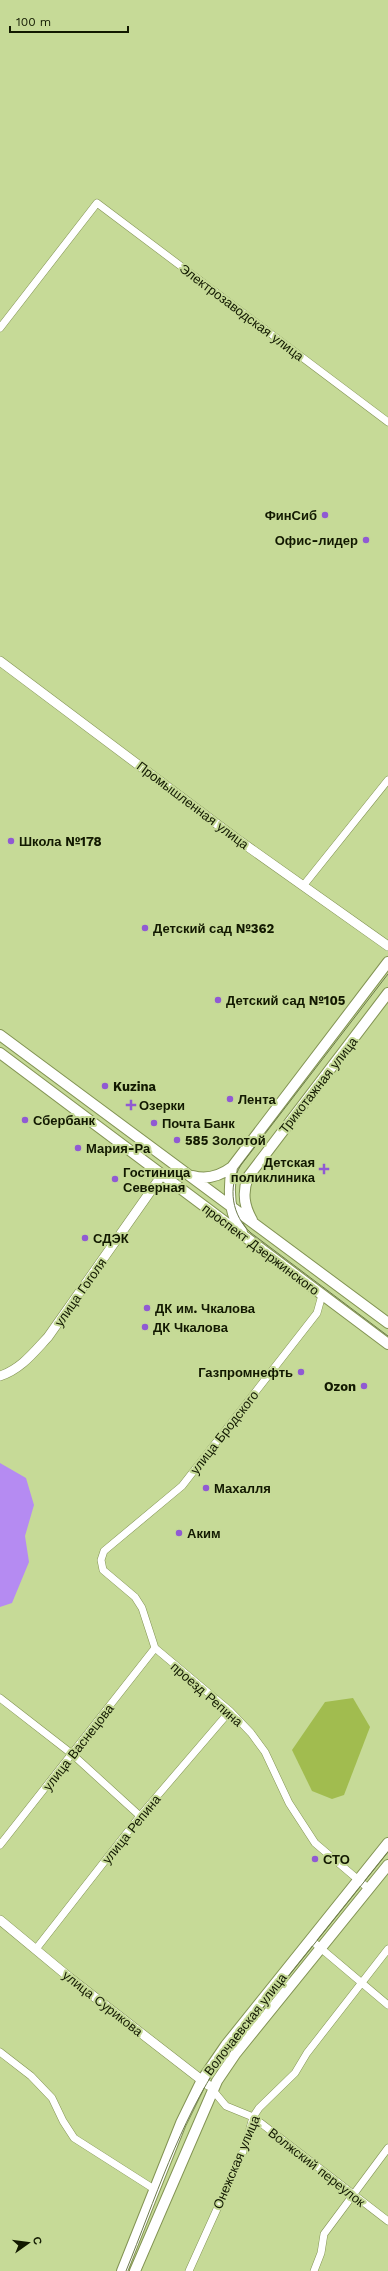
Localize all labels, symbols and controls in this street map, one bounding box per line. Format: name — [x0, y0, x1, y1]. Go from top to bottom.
scale bar — [10, 8, 128, 34]
text: 100 m — [16, 15, 51, 29]
street label: Электрозаводская улица — [177, 261, 307, 364]
place label: ФинСиб — [265, 508, 317, 523]
marker: ФинСиб — [320, 510, 330, 520]
place label: Офис-лидер — [275, 533, 358, 548]
marker: Офис-лидер — [361, 535, 371, 545]
street label: Промышленная улица — [134, 758, 252, 853]
place label: Школа №178 — [19, 834, 102, 849]
marker: Школа №178 — [6, 836, 16, 846]
place label: Детский сад №362 — [153, 921, 275, 936]
marker: Детский сад №362 — [140, 923, 150, 933]
place label: Детский сад №105 — [226, 993, 346, 1008]
marker: Детский сад №105 — [213, 995, 223, 1005]
street label: Трикотажная улица — [276, 1034, 361, 1136]
place label: Kuzina — [113, 1079, 156, 1094]
marker: Kuzina — [100, 1081, 110, 1091]
place label: Лента — [238, 1092, 277, 1107]
marker: Лента — [225, 1094, 235, 1104]
place label: Озерки — [139, 1098, 185, 1113]
marker: Озерки — [126, 1100, 136, 1110]
place label: Сбербанк — [33, 1113, 96, 1128]
marker: Сбербанк — [20, 1115, 30, 1125]
place label: Почта Банк — [162, 1116, 235, 1131]
marker: Почта Банк — [149, 1118, 159, 1128]
place label: 585 Золотой — [185, 1133, 266, 1148]
marker: 585 Золотой — [172, 1135, 182, 1145]
place label: Мария-Ра — [86, 1141, 151, 1156]
marker: Мария-Ра — [73, 1143, 83, 1153]
place label: Детская поликлиника — [231, 1155, 316, 1185]
marker: Детская поликлиника — [318, 1163, 330, 1175]
place label: Гостиница Северная — [123, 1165, 191, 1195]
marker: Гостиница Северная — [110, 1174, 120, 1184]
street label: проспект Дзержинского — [199, 1201, 322, 1298]
place label: СДЭК — [93, 1231, 129, 1246]
marker: СДЭК — [80, 1233, 90, 1243]
street label: улица Гоголя — [51, 1255, 109, 1329]
place label: ДК им. Чкалова — [155, 1301, 256, 1316]
marker: ДК им. Чкалова — [142, 1303, 152, 1313]
place label: ДК Чкалова — [153, 1320, 229, 1335]
marker: ДК Чкалова — [140, 1322, 150, 1332]
place label: Газпромнефть — [198, 1365, 293, 1380]
marker: Газпромнефть — [296, 1367, 306, 1377]
place label: Ozon — [324, 1379, 356, 1394]
marker: Ozon — [359, 1381, 369, 1391]
street label: улица Бродского — [187, 1388, 262, 1477]
place label: Махалля — [214, 1481, 271, 1496]
marker: Махалля — [201, 1483, 211, 1493]
place label: Аким — [187, 1526, 221, 1541]
marker: Аким — [174, 1528, 184, 1538]
street label: проезд Репина — [168, 1659, 246, 1730]
street label: улица Васнецова — [40, 1701, 117, 1793]
street label: улица Репина — [99, 1791, 164, 1867]
place label: СТО — [323, 1852, 350, 1867]
marker: СТО — [310, 1854, 320, 1864]
street label: улица Сурикова — [60, 1967, 146, 2040]
street label: Волочаевская улица — [201, 1970, 290, 2078]
street label: Онежская улица — [210, 2113, 263, 2211]
street label: Волжский переулок — [265, 2125, 368, 2210]
north arrow — [8, 2223, 48, 2263]
text: С — [30, 2235, 44, 2246]

